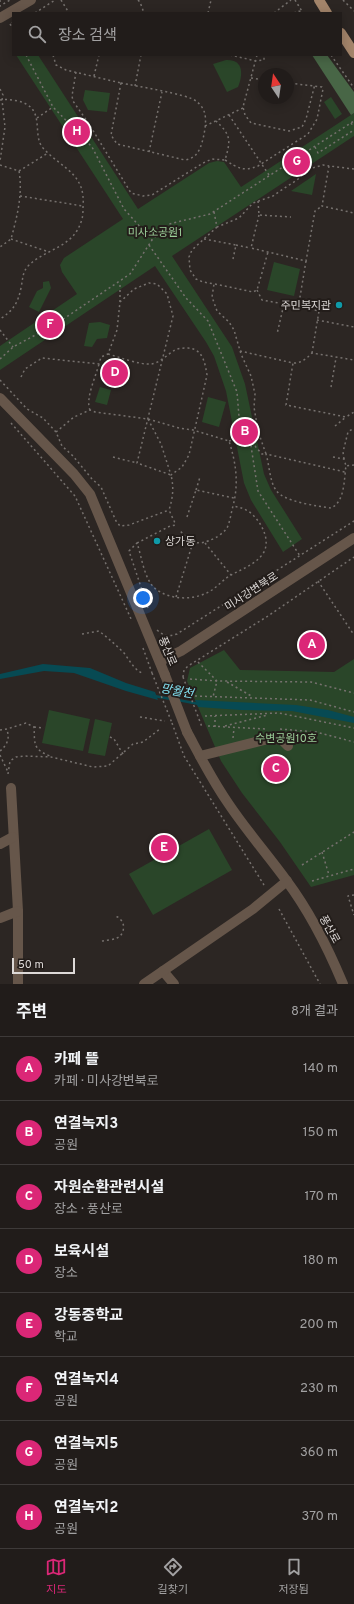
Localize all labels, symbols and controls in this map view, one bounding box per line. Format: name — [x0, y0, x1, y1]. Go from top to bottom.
search box — [12, 12, 342, 56]
icon: search — [26, 23, 48, 45]
text: 장소 검색 — [58, 27, 117, 46]
north arrow — [258, 68, 294, 104]
pin: H — [64, 117, 90, 147]
pin: G — [284, 147, 310, 177]
park label: 미사소공원1 — [128, 226, 182, 240]
place label: 주민복지관 — [280, 299, 331, 313]
marker: 주민복지관 — [334, 300, 344, 310]
pin: F — [37, 310, 63, 340]
pin: D — [102, 358, 128, 388]
pin: B — [232, 417, 258, 447]
place label: 상가동 — [165, 535, 195, 549]
marker: 상가동 — [152, 536, 162, 546]
street label: 미사강변북로 — [222, 569, 281, 614]
your location — [133, 588, 153, 608]
pin: A — [299, 630, 325, 660]
street label: 풍산로 — [155, 635, 179, 668]
water label: 망월천 — [159, 681, 196, 703]
park label: 수변공원10호 — [255, 732, 317, 746]
pin: C — [263, 754, 289, 784]
pin: E — [151, 833, 177, 863]
street label: 풍산로 — [316, 913, 343, 946]
scale bar — [12, 956, 75, 975]
text: 50 m — [18, 958, 44, 972]
text: 주변 — [16, 1002, 47, 1024]
text: 8개 결과 — [291, 1004, 338, 1020]
text: 카페 뜰 — [54, 1051, 99, 1070]
text: A — [24, 1061, 34, 1077]
text: 140 m — [303, 1061, 338, 1077]
text: 카페 · 미사강변북로 — [54, 1074, 159, 1090]
text: 연결녹지3 — [54, 1115, 118, 1134]
text: B — [25, 1125, 33, 1141]
text: 150 m — [303, 1125, 338, 1141]
text: 공원 — [54, 1138, 78, 1154]
text: 자원순환관련시설 — [54, 1179, 164, 1198]
text: C — [25, 1189, 33, 1205]
text: 170 m — [304, 1189, 338, 1205]
text: 장소 · 풍산로 — [54, 1202, 123, 1218]
text: 보육시설 — [54, 1243, 109, 1262]
text: D — [24, 1253, 34, 1269]
text: 180 m — [303, 1253, 338, 1269]
text: 장소 — [54, 1266, 78, 1282]
text: 강동중학교 — [54, 1307, 123, 1326]
text: E — [25, 1317, 33, 1333]
text: 200 m — [299, 1317, 338, 1333]
text: 학교 — [54, 1330, 78, 1346]
text: 연결녹지4 — [54, 1371, 119, 1390]
text: F — [25, 1381, 33, 1397]
text: 230 m — [300, 1381, 338, 1397]
text: 공원 — [54, 1394, 78, 1410]
text: 연결녹지5 — [54, 1435, 118, 1454]
text: G — [25, 1445, 33, 1461]
text: 360 m — [300, 1445, 338, 1461]
text: 공원 — [54, 1458, 78, 1474]
text: 연결녹지2 — [54, 1499, 118, 1518]
text: H — [24, 1509, 34, 1525]
text: 370 m — [301, 1509, 338, 1525]
text: 공원 — [54, 1522, 78, 1538]
tab: 지도 — [45, 1556, 67, 1597]
tab: 길찾기 — [158, 1556, 188, 1597]
tab: 저장됨 — [278, 1556, 309, 1597]

